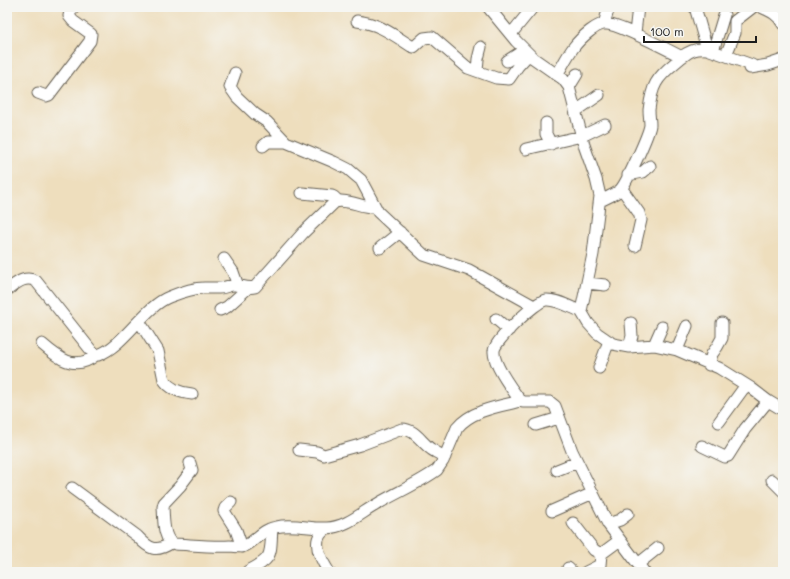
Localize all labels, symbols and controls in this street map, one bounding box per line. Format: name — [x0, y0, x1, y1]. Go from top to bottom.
scale bar — [644, 18, 756, 44]
text: 100 m — [650, 23, 684, 39]

